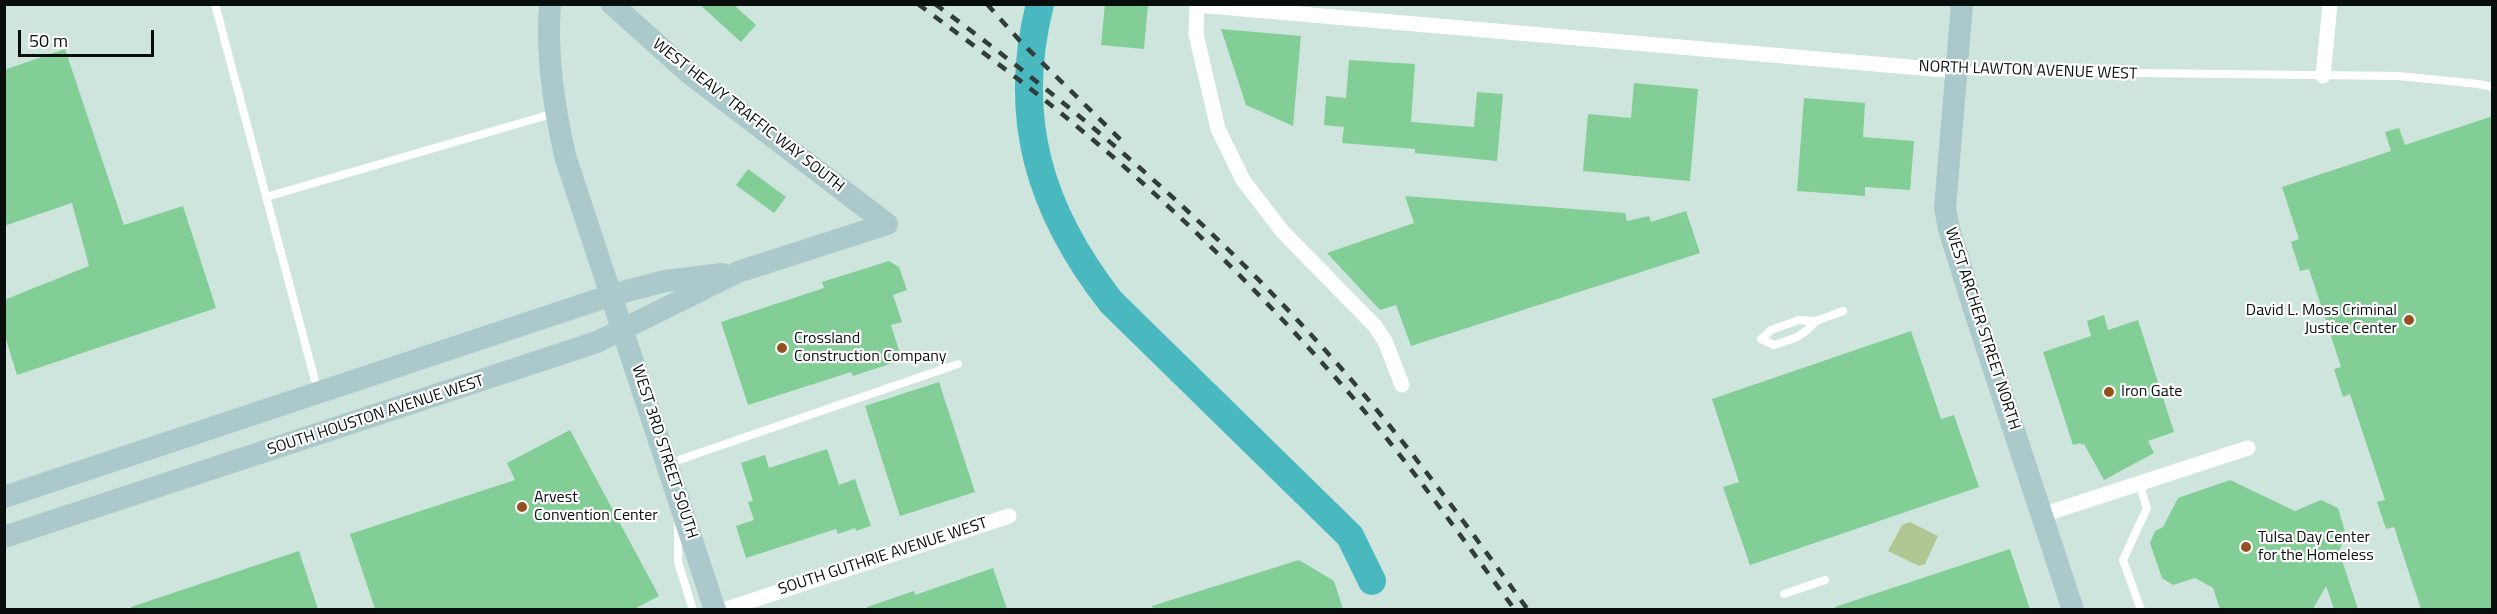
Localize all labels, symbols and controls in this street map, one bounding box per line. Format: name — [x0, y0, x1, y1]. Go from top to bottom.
scale bar — [21, 18, 158, 56]
text: 50 m — [29, 27, 68, 54]
street label: WEST HEAVY TRAFFIC WAY SOUTH — [648, 35, 848, 197]
street label: NORTH LAWTON AVENUE WEST — [1918, 58, 2138, 84]
street label: WEST ARCHER STREET NORTH — [1940, 225, 2024, 433]
place label: David L. Moss Criminal Justice Center — [2246, 301, 2397, 339]
marker: David L. Moss Criminal Justice Center — [2402, 313, 2416, 327]
place label: Crossland Construction Company — [794, 329, 946, 367]
marker: Crossland Construction Company — [775, 341, 789, 355]
street label: WEST 3RD STREET SOUTH — [627, 363, 701, 541]
street label: SOUTH HOUSTON AVENUE WEST — [265, 372, 487, 460]
place label: Iron Gate — [2121, 382, 2182, 402]
marker: Iron Gate — [2102, 385, 2116, 399]
place label: Arvest Convention Center — [534, 488, 658, 526]
marker: Arvest Convention Center — [515, 500, 529, 514]
street label: SOUTH GUTHRIE AVENUE WEST — [776, 514, 990, 600]
place label: Tulsa Day Center for the Homeless — [2258, 528, 2374, 566]
marker: Tulsa Day Center for the Homeless — [2239, 540, 2253, 554]

